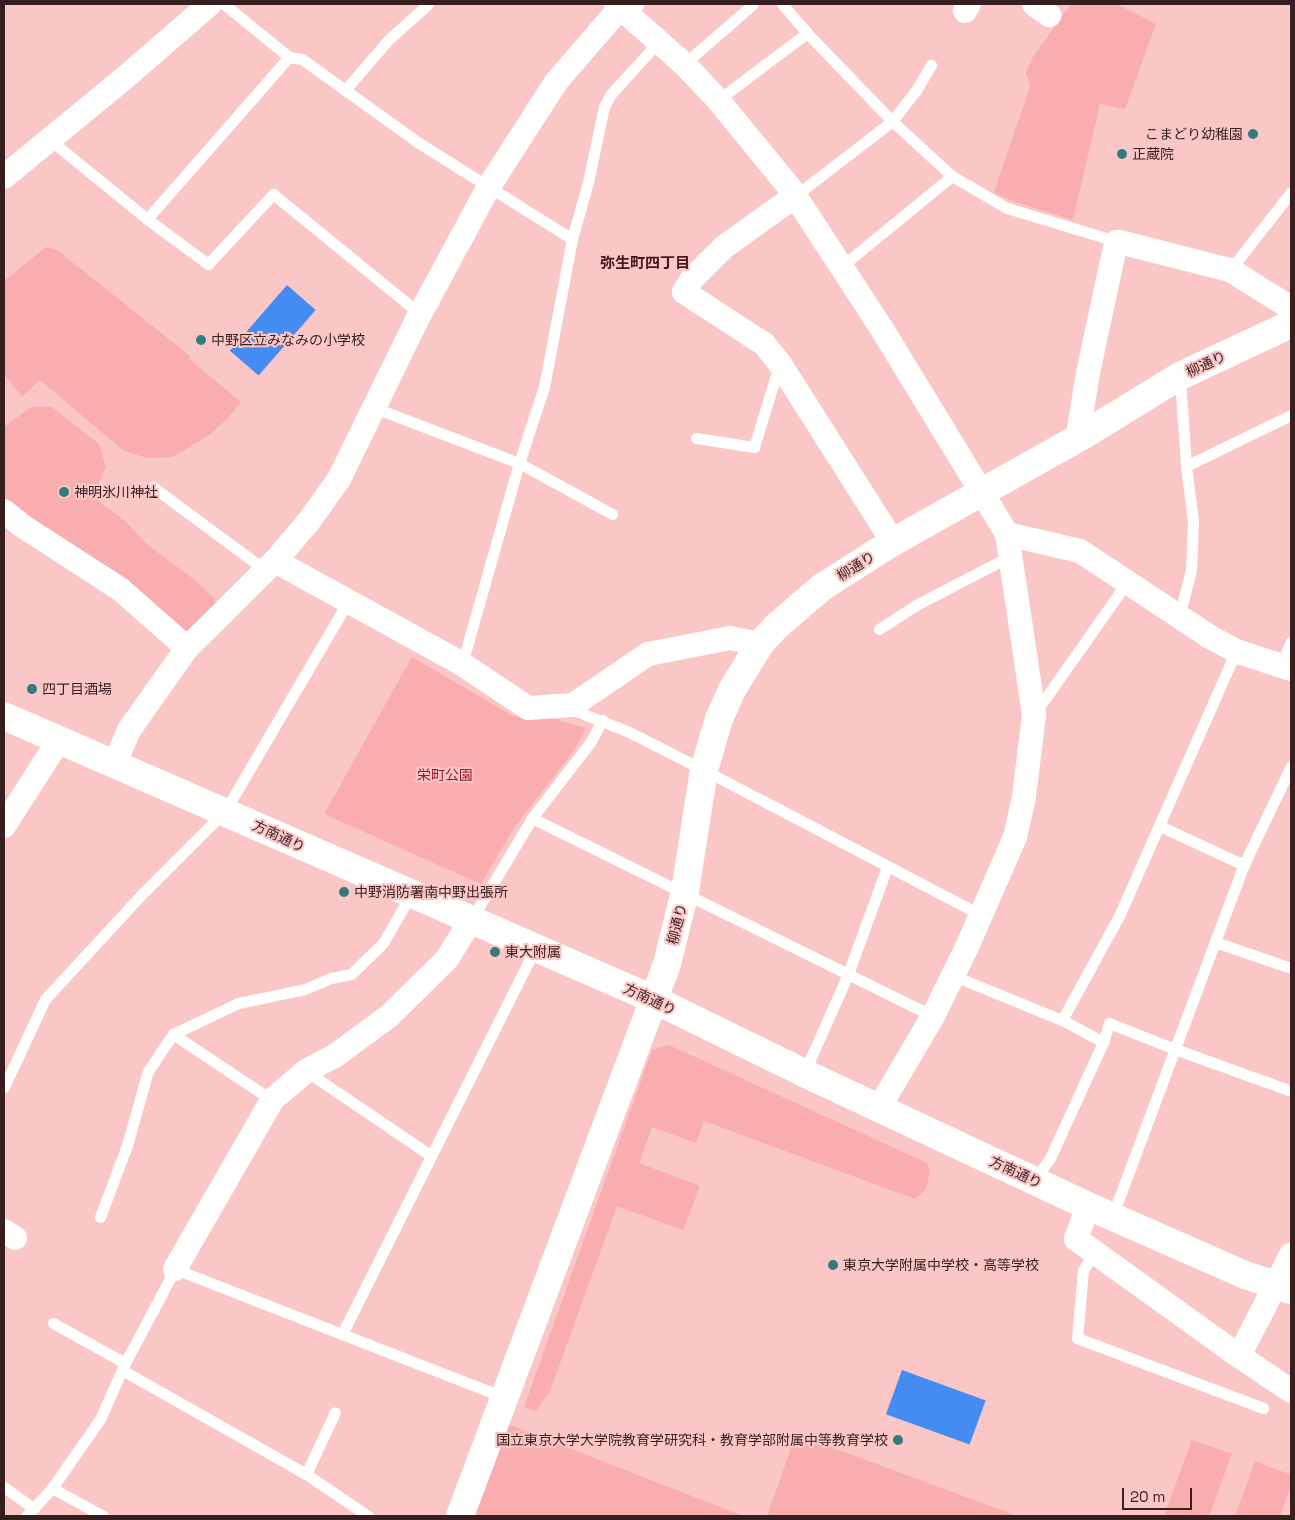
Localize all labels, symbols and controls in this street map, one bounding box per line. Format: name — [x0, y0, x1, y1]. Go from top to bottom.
place label: こまどり幼稚園 — [1145, 126, 1243, 142]
marker: こまどり幼稚園 — [1247, 128, 1259, 140]
place label: 正蔵院 — [1132, 146, 1174, 162]
marker: 正蔵院 — [1116, 148, 1128, 160]
district label: 弥生町四丁目 — [600, 254, 690, 272]
place label: 中野区立みなみの小学校 — [211, 332, 365, 348]
marker: 中野区立みなみの小学校 — [195, 334, 207, 346]
street label: 柳通り — [1183, 348, 1229, 380]
place label: 神明氷川神社 — [74, 484, 158, 500]
marker: 神明氷川神社 — [58, 486, 70, 498]
street label: 柳通り — [834, 548, 878, 584]
place label: 四丁目酒場 — [42, 681, 112, 697]
marker: 四丁目酒場 — [26, 683, 38, 695]
park label: 栄町公園 — [417, 767, 473, 783]
street label: 方南通り — [250, 817, 308, 855]
place label: 中野消防署南中野出張所 — [354, 884, 508, 900]
marker: 中野消防署南中野出張所 — [338, 886, 350, 898]
street label: 柳通り — [664, 902, 690, 946]
place label: 東大附属 — [505, 944, 561, 960]
marker: 東大附属 — [489, 946, 501, 958]
street label: 方南通り — [621, 980, 679, 1018]
street label: 方南通り — [987, 1153, 1045, 1191]
place label: 東京大学附属中学校・高等学校 — [843, 1257, 1039, 1273]
marker: 東京大学附属中学校・高等学校 — [827, 1259, 839, 1271]
place label: 国立東京大学大学院教育学研究科・教育学部附属中等教育学校 — [496, 1432, 888, 1448]
marker: 国立東京大学大学院教育学研究科・教育学部附属中等教育学校 — [892, 1434, 904, 1446]
scale bar — [1125, 1478, 1195, 1510]
text: 20 m — [1130, 1487, 1165, 1506]

